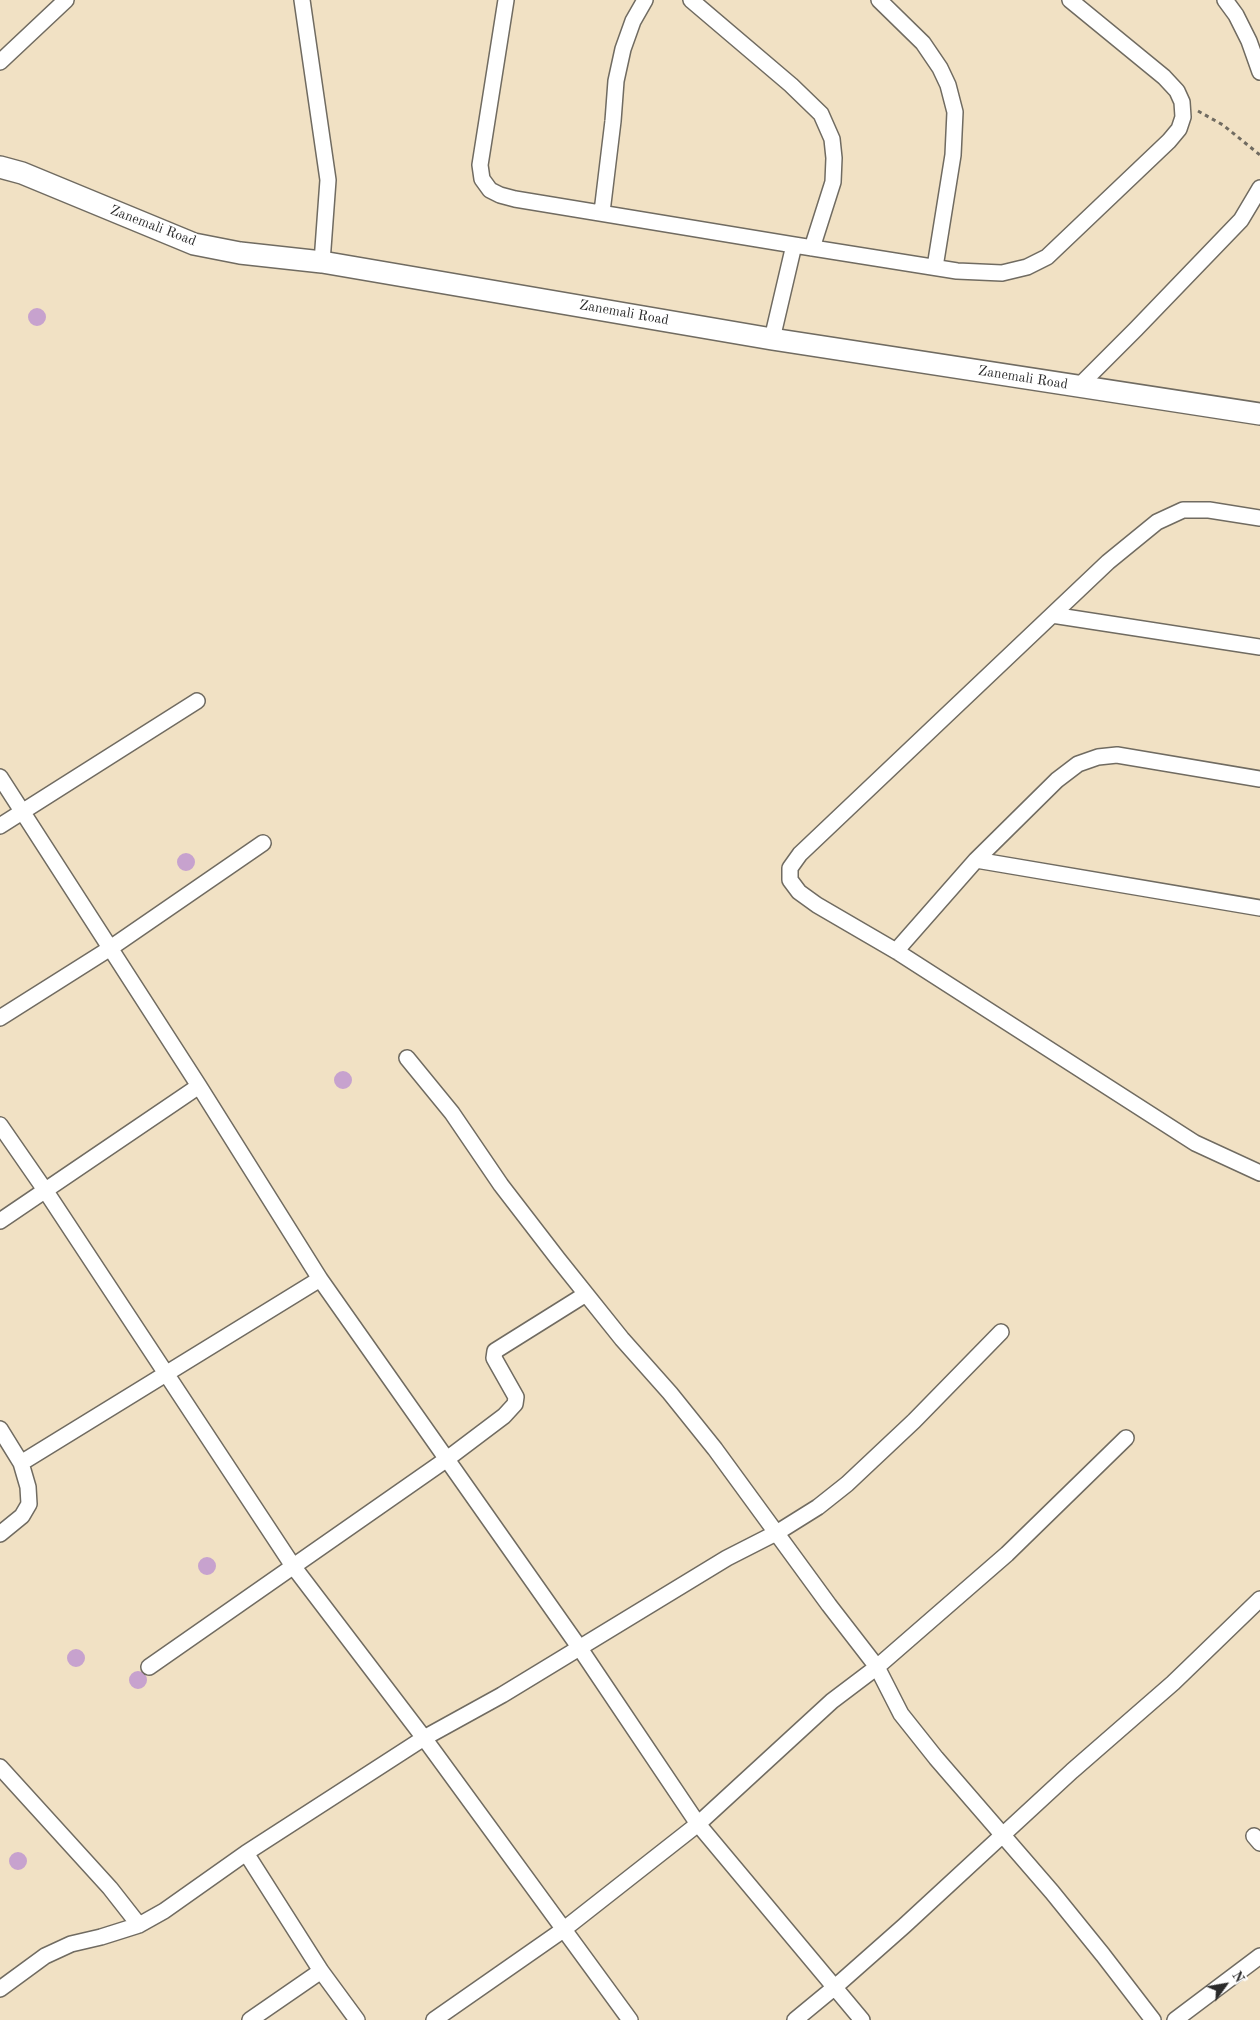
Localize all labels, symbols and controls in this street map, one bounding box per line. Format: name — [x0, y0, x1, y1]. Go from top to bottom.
street label: Zanemali Road — [108, 202, 198, 250]
street label: Zanemali Road — [578, 297, 670, 329]
street label: Zanemali Road — [977, 363, 1069, 393]
north arrow — [1200, 1960, 1250, 2010]
text: N — [1229, 1969, 1246, 1985]

